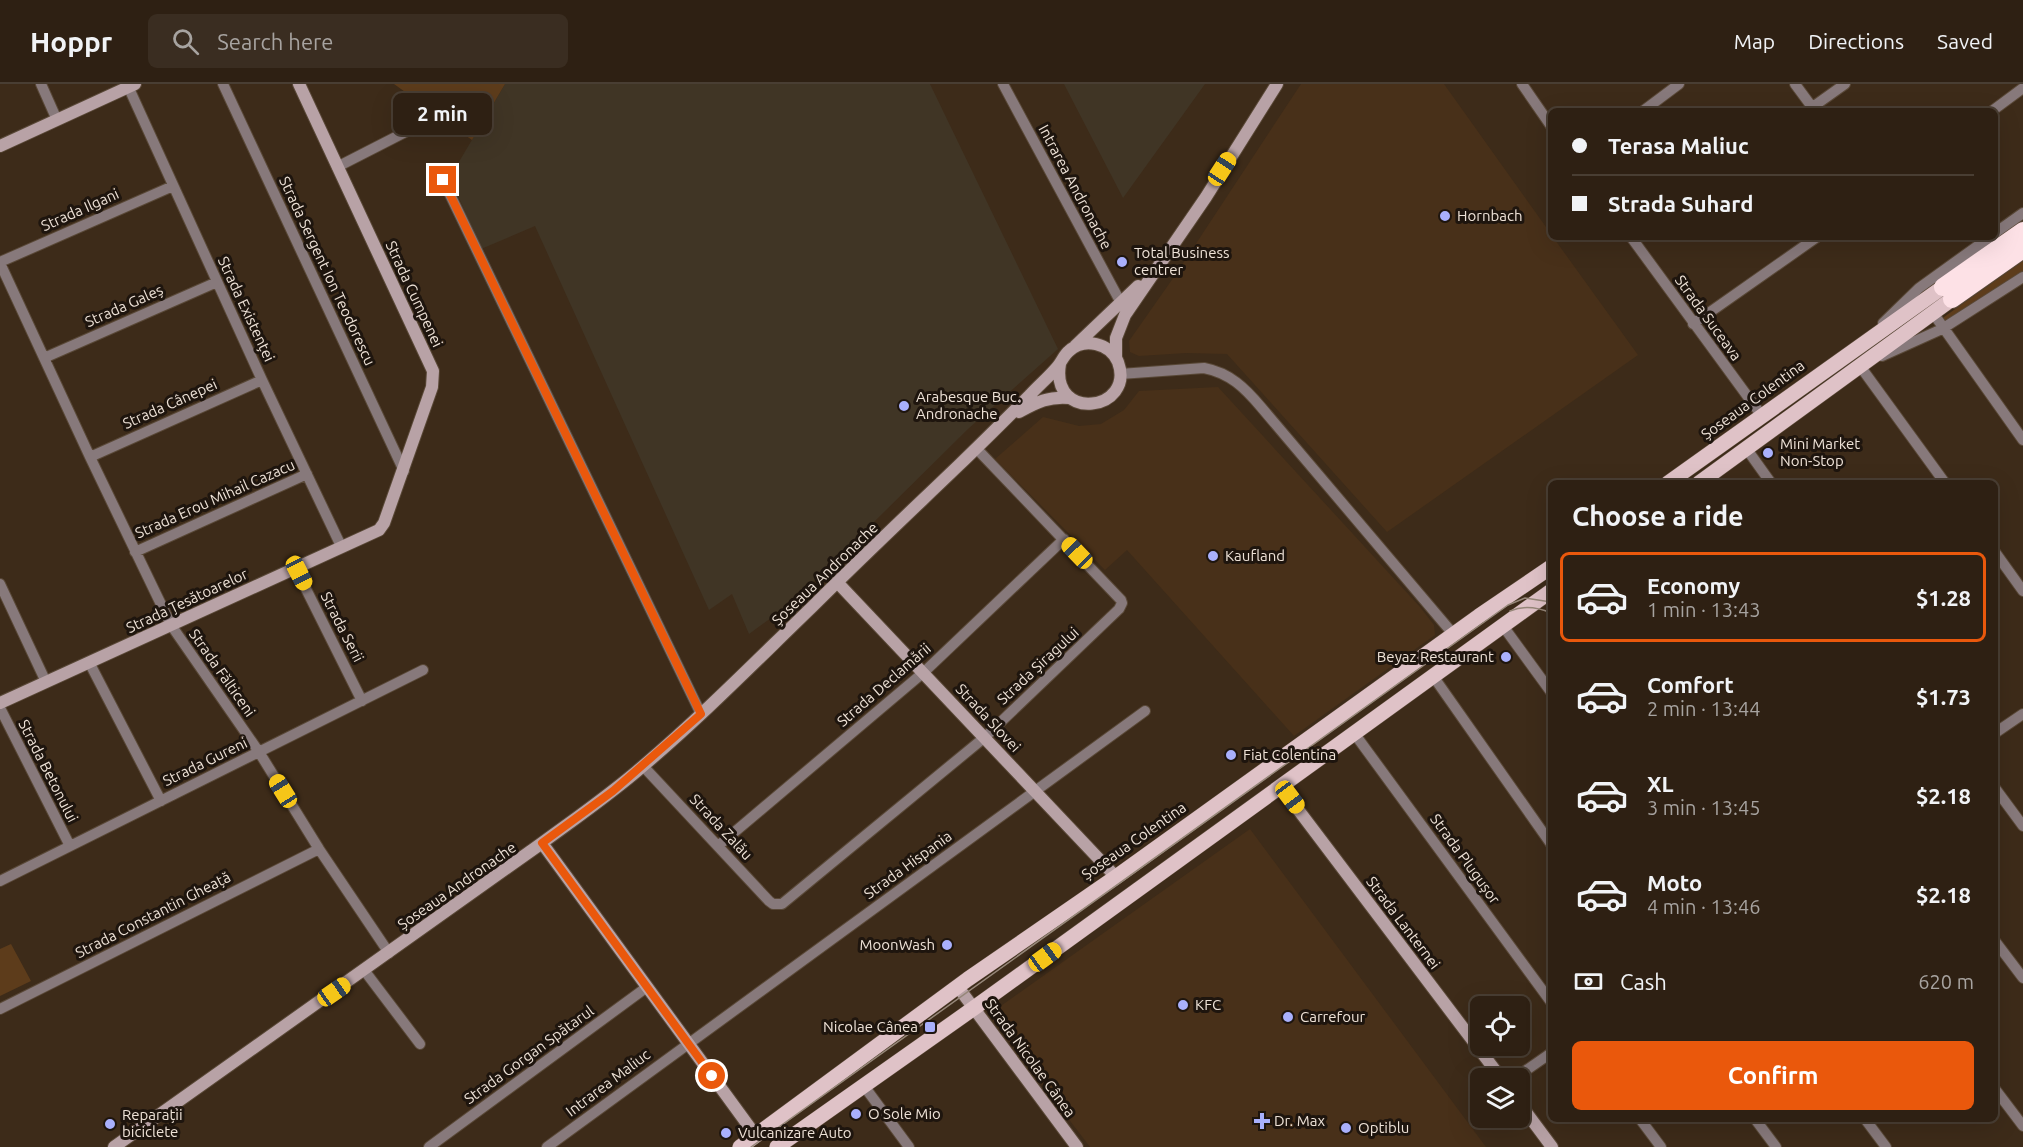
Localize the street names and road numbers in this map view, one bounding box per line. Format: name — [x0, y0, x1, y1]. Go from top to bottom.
street label: Intrarea Andronache — [1035, 122, 1115, 252]
street label: Strada Sergent Ion Teodorescu — [276, 174, 379, 368]
street label: Strada Ilgani — [38, 185, 121, 234]
street label: Strada Cumpenei — [382, 238, 446, 350]
street label: Strada Existenței — [215, 254, 278, 364]
street label: Strada Suceava — [1672, 272, 1745, 364]
street label: Strada Galeș — [82, 281, 165, 330]
street label: Șoseaua Colentina — [1698, 356, 1808, 443]
street label: Strada Cânepei — [120, 375, 220, 432]
street label: Strada Erou Mihail Cazacu — [132, 456, 297, 541]
street label: Șoseaua Andronache — [768, 519, 881, 629]
street label: Strada Țesătoarelor — [123, 565, 250, 636]
street label: Strada Serii — [318, 589, 367, 665]
street label: Strada Șiragului — [993, 624, 1082, 708]
street label: Strada Fălticeni — [186, 626, 259, 720]
street label: Strada Declamării — [833, 639, 934, 730]
street label: Strada Slovei — [953, 680, 1024, 755]
street label: Strada Betonului — [15, 717, 82, 825]
street label: Strada Gureni — [160, 734, 250, 789]
street label: Strada Zalău — [687, 790, 756, 863]
street label: Șoseaua Colentina — [1078, 798, 1189, 883]
street label: Strada Plugușor — [1427, 811, 1504, 907]
street label: Strada Hispania — [861, 827, 955, 902]
street label: Șoseaua Andronache — [394, 838, 519, 933]
street label: Strada Constantin Gheață — [72, 868, 233, 961]
street label: Strada Lanternei — [1363, 873, 1444, 972]
street label: Strada Nicolae Cânea — [982, 995, 1079, 1120]
street label: Strada Gorgan Spătarul — [461, 1002, 597, 1107]
street label: Intrarea Maliuc — [562, 1046, 653, 1120]

